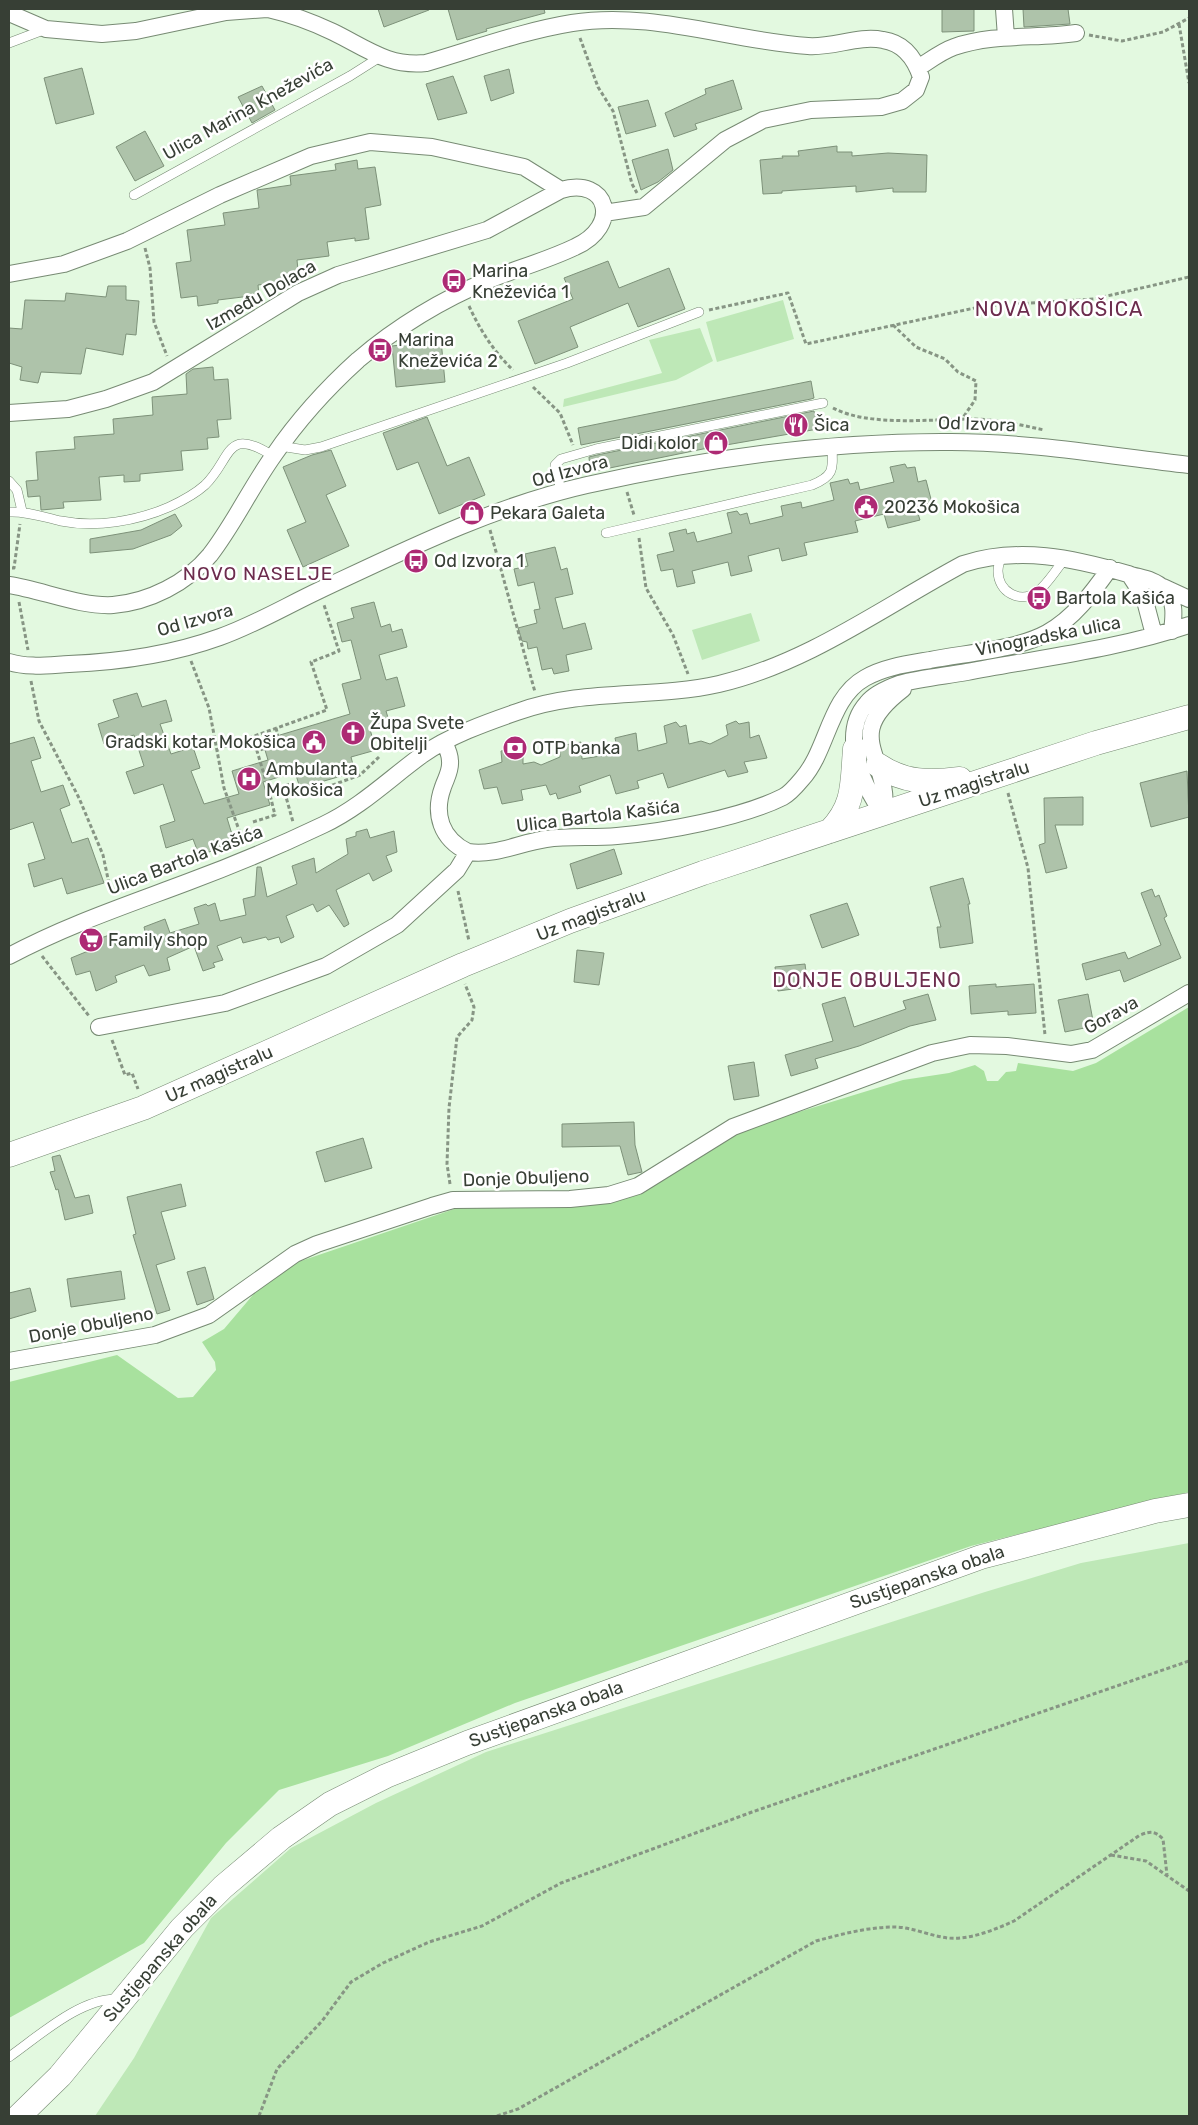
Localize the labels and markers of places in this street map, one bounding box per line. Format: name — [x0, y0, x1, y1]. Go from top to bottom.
place label: Marina Kneževića 1 — [472, 260, 569, 303]
bus stop icon: Marina Kneževića 1 — [441, 268, 467, 294]
place label: Marina Kneževića 2 — [398, 329, 498, 372]
bus stop icon: Marina Kneževića 2 — [367, 337, 393, 363]
restaurant icon: Šica — [783, 412, 809, 438]
place label: Šica — [814, 414, 849, 436]
shop icon: Didi kolor — [703, 430, 729, 456]
place label: Didi kolor — [621, 432, 698, 454]
public building icon: 20236 Mokošica — [853, 494, 879, 520]
place label: 20236 Mokošica — [884, 496, 1020, 518]
shop icon: Pekara Galeta — [459, 500, 485, 526]
place label: Pekara Galeta — [490, 502, 605, 524]
bus stop icon: Od Izvora 1 — [403, 548, 429, 574]
place label: Od Izvora 1 — [434, 550, 524, 572]
bus stop icon: Bartola Kašića — [1026, 585, 1052, 611]
place label: Bartola Kašića — [1056, 587, 1175, 609]
place label: Župa Svete Obitelji — [370, 712, 464, 755]
church icon: Župa Svete Obitelji — [340, 720, 366, 746]
public building icon: Gradski kotar Mokošica — [301, 729, 327, 755]
place label: Gradski kotar Mokošica — [105, 731, 296, 753]
bank icon: OTP banka — [502, 735, 528, 761]
place label: OTP banka — [532, 737, 621, 759]
place label: Ambulanta Mokošica — [266, 758, 358, 801]
hospital icon: Ambulanta Mokošica — [236, 766, 262, 792]
supermarket icon: Family shop — [78, 927, 104, 953]
place label: Family shop — [108, 929, 208, 951]

